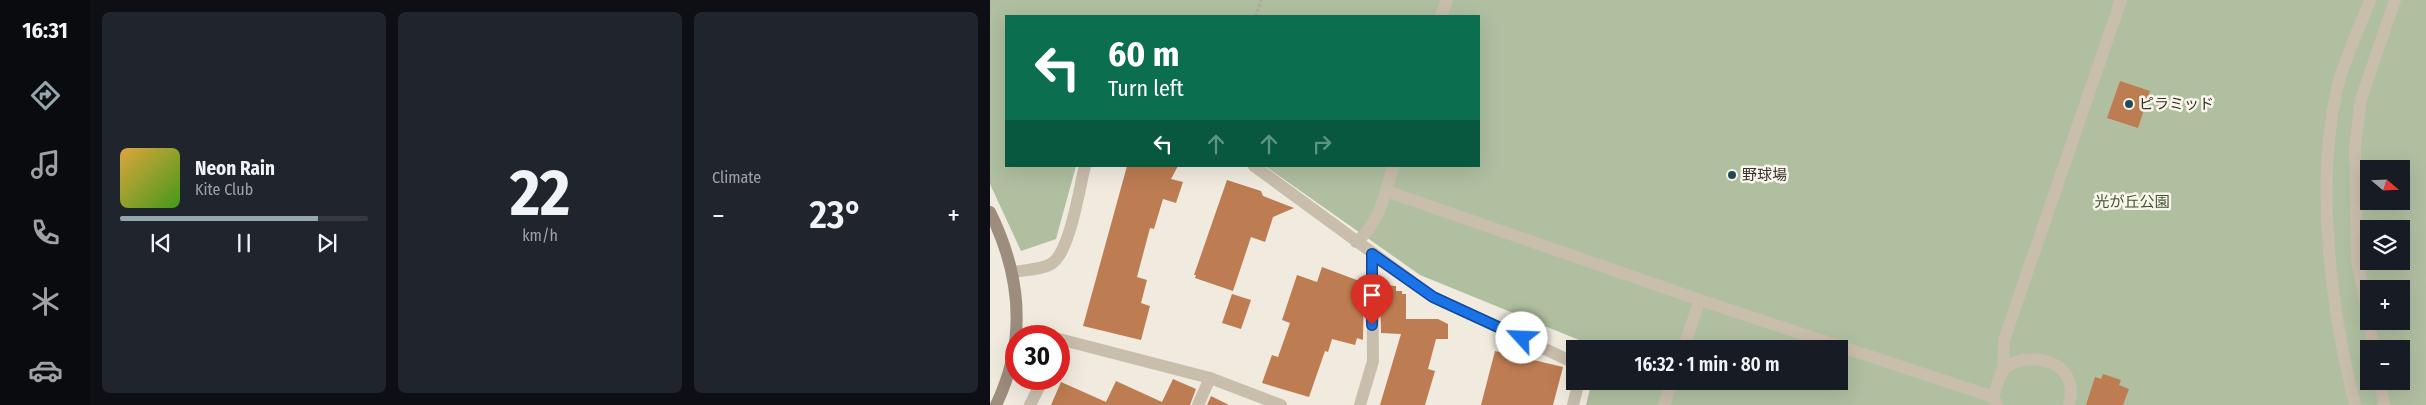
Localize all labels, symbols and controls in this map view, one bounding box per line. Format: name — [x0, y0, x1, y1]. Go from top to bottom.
text: 16:31 — [22, 17, 68, 44]
text: 60 m — [1108, 33, 1179, 75]
icon: left — [1025, 35, 1090, 100]
text: Turn left — [1108, 75, 1184, 102]
icon: directions — [28, 78, 63, 113]
place label: ピラミッド — [2139, 95, 2214, 113]
marker: ピラミッド — [2123, 98, 2135, 110]
icon: left — [1149, 130, 1177, 158]
icon: ahead — [1202, 130, 1230, 158]
icon: ahead — [1255, 130, 1283, 158]
icon: right — [1308, 130, 1336, 158]
icon: music — [28, 147, 63, 182]
text: 22 — [510, 154, 570, 232]
text: Neon Rain — [195, 157, 275, 180]
north arrow — [2360, 160, 2410, 210]
map controls — [2360, 160, 2410, 390]
place label: 野球場 — [1742, 166, 1787, 184]
text: Climate — [712, 168, 761, 187]
marker: 野球場 — [1726, 169, 1738, 181]
text: Kite Club — [195, 180, 253, 199]
text: 23° — [809, 192, 862, 238]
park label: 光が丘公園 — [2094, 193, 2170, 211]
text: − — [712, 199, 725, 232]
text: + — [947, 199, 960, 232]
icon: phone — [28, 215, 63, 250]
button: layers — [2360, 220, 2410, 270]
text: km/h — [522, 226, 558, 245]
icon: previous — [147, 229, 175, 257]
icon: pause — [230, 229, 258, 257]
icon: next — [313, 229, 341, 257]
pin — [1351, 274, 1393, 325]
button: + — [2360, 280, 2410, 330]
icon: arrive — [1358, 281, 1386, 309]
icon: climate — [28, 284, 63, 319]
position arrow — [1495, 311, 1547, 363]
speed limit sign: 30 — [1005, 325, 1070, 390]
button: − — [2360, 340, 2410, 390]
icon: car — [28, 353, 63, 388]
text: 16:32 · 1 min · 80 m — [1635, 353, 1779, 376]

